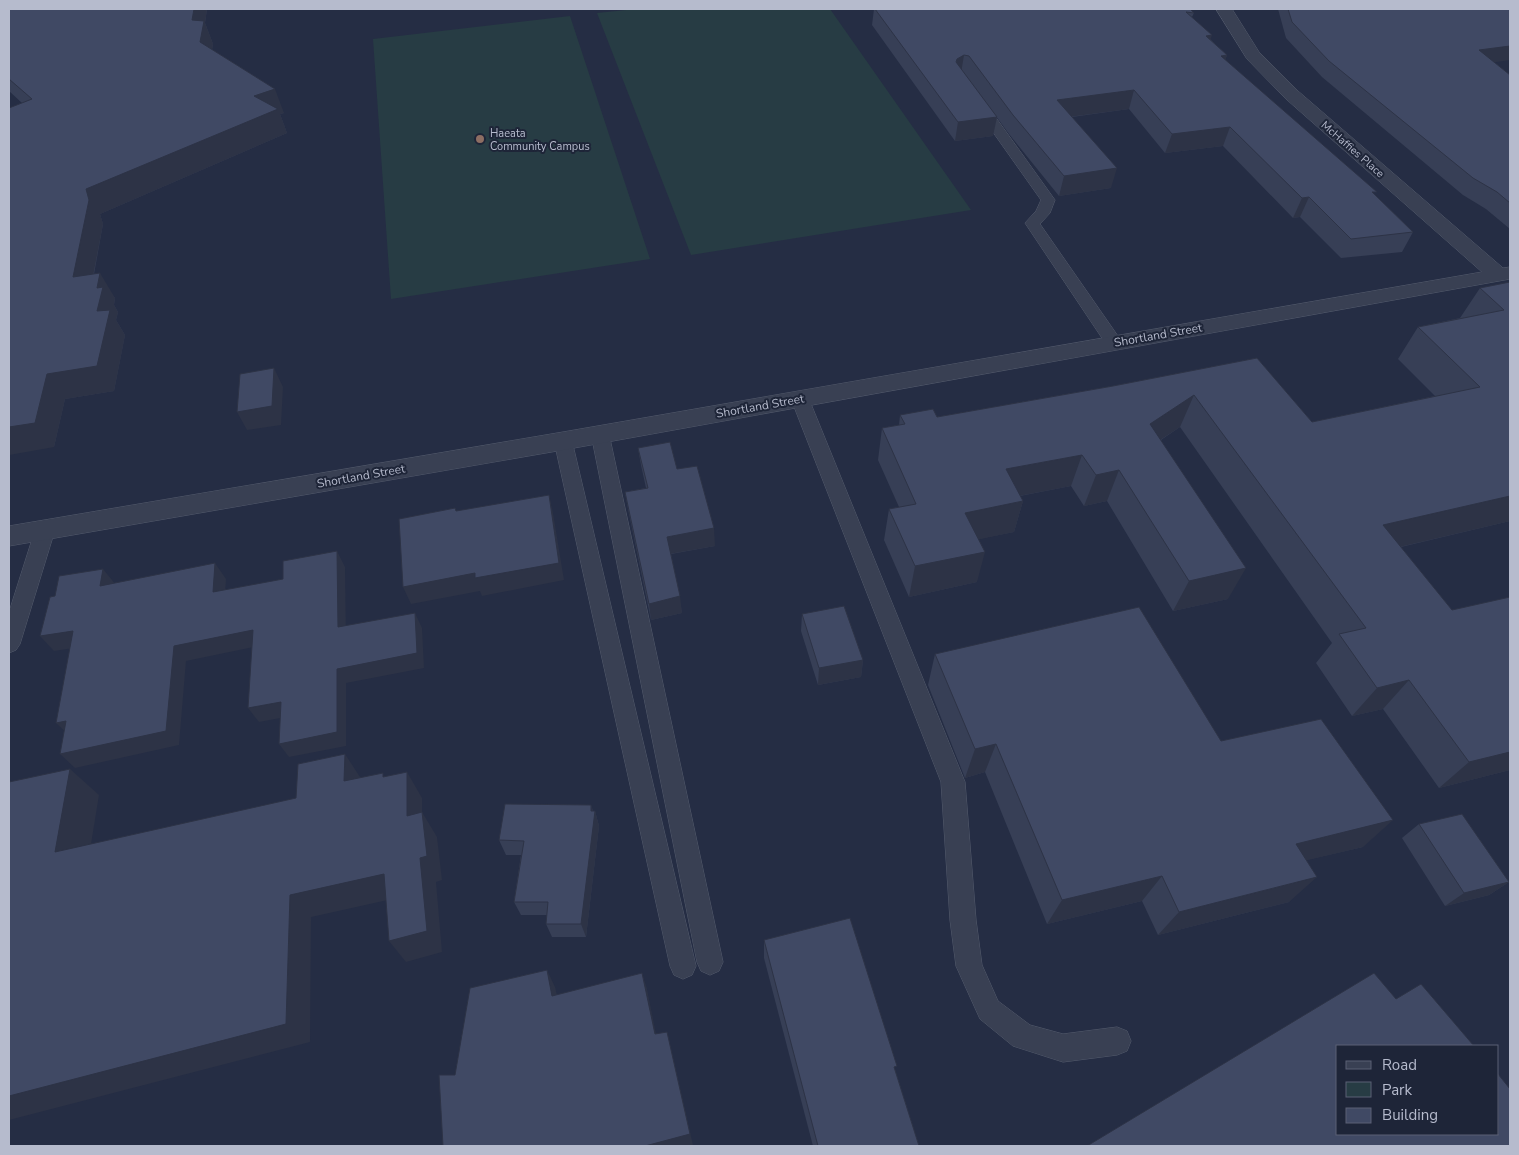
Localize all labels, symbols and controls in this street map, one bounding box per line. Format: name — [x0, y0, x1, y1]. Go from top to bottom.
street label: McHaffies Place — [1318, 118, 1388, 181]
place label: Haeata Community Campus — [490, 126, 590, 154]
marker: Haeata Community Campus — [474, 133, 486, 145]
street label: Shortland Street — [1113, 319, 1204, 351]
street label: Shortland Street — [715, 390, 806, 422]
street label: Shortland Street — [316, 460, 407, 492]
legend — [1336, 1045, 1499, 1135]
text: Road — [1382, 1055, 1417, 1075]
text: Park — [1382, 1080, 1412, 1100]
text: Building — [1382, 1105, 1438, 1125]

